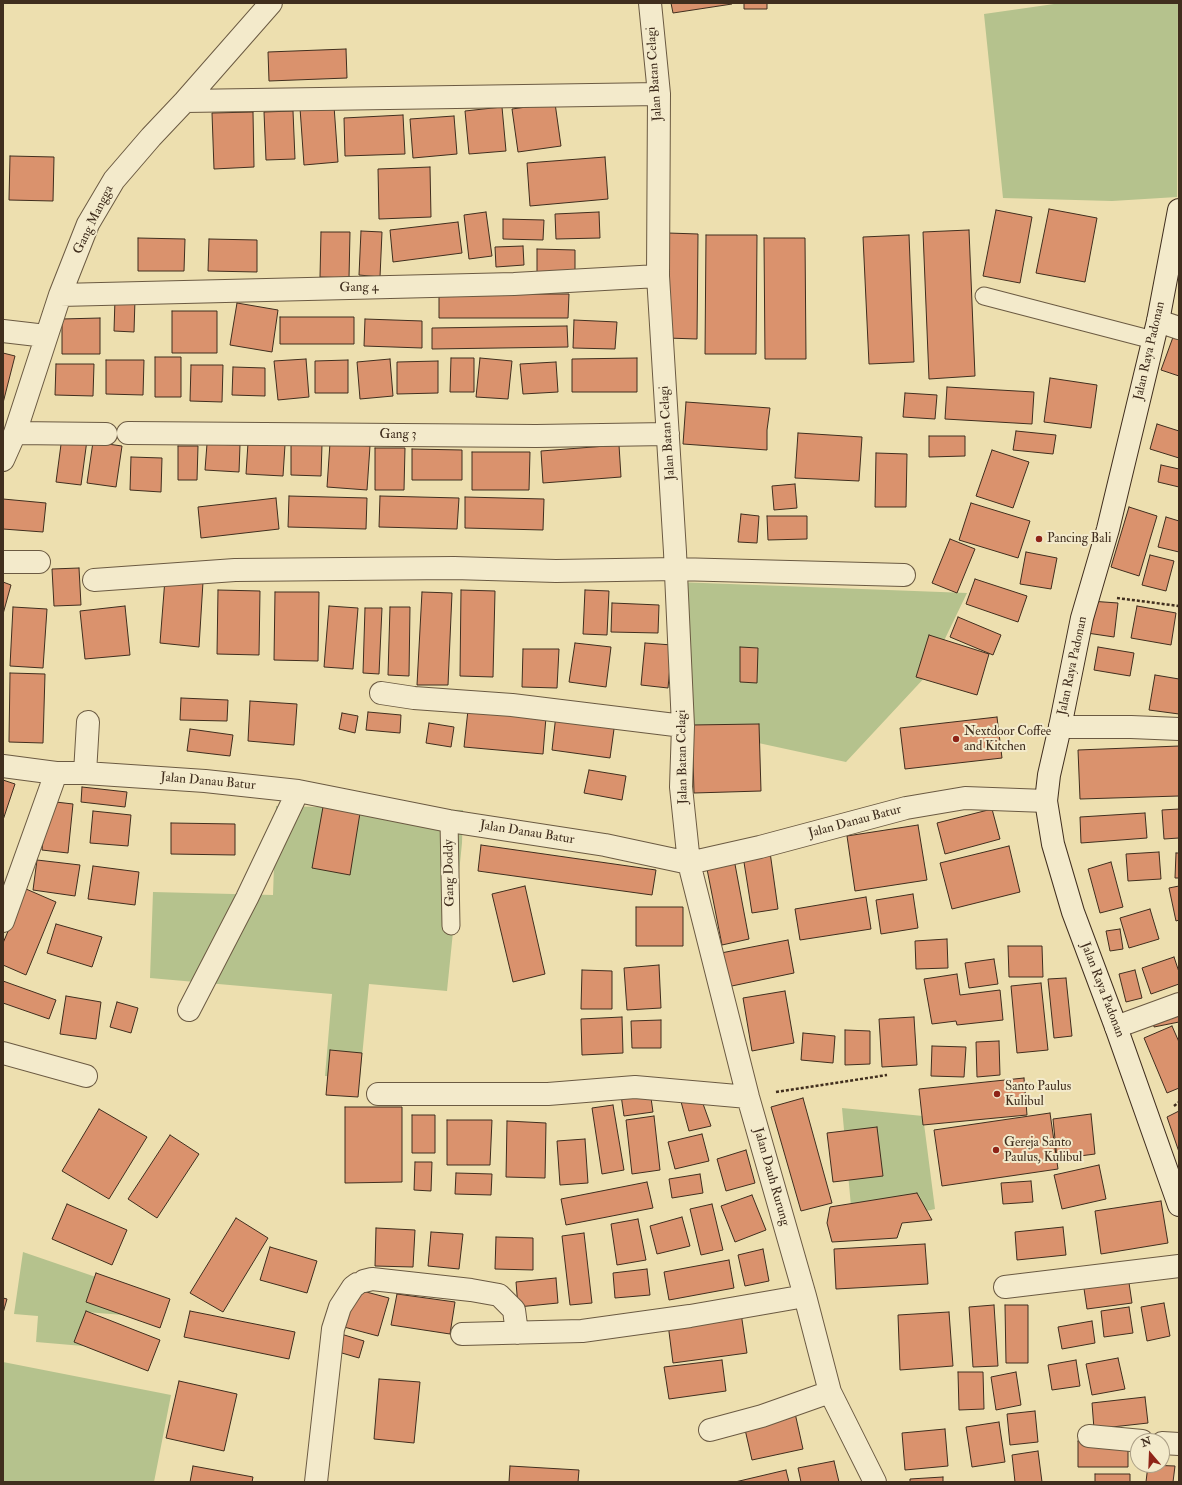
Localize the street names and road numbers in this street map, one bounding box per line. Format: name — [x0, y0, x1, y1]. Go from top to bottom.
street label: Jalan Batan Celagi — [644, 26, 666, 122]
street label: Gang Mangga — [71, 183, 117, 257]
street label: Gang 4 — [339, 280, 379, 296]
street label: Jalan Raya Padonan — [1131, 300, 1169, 402]
street label: Jalan Batan Celagi — [657, 385, 679, 481]
street label: Gang 3 — [379, 427, 417, 443]
street label: Jalan Raya Padonan — [1055, 615, 1091, 717]
street label: Jalan Batan Celagi — [674, 709, 692, 805]
street label: Jalan Danau Batur — [160, 770, 256, 794]
street label: Jalan Danau Batur — [807, 802, 903, 842]
street label: Jalan Danau Batur — [479, 818, 575, 848]
street label: Gang Doddy — [442, 839, 458, 907]
street label: Jalan Raya Padonan — [1077, 940, 1127, 1040]
street label: Jalan Dauh Rurung — [750, 1126, 792, 1228]

